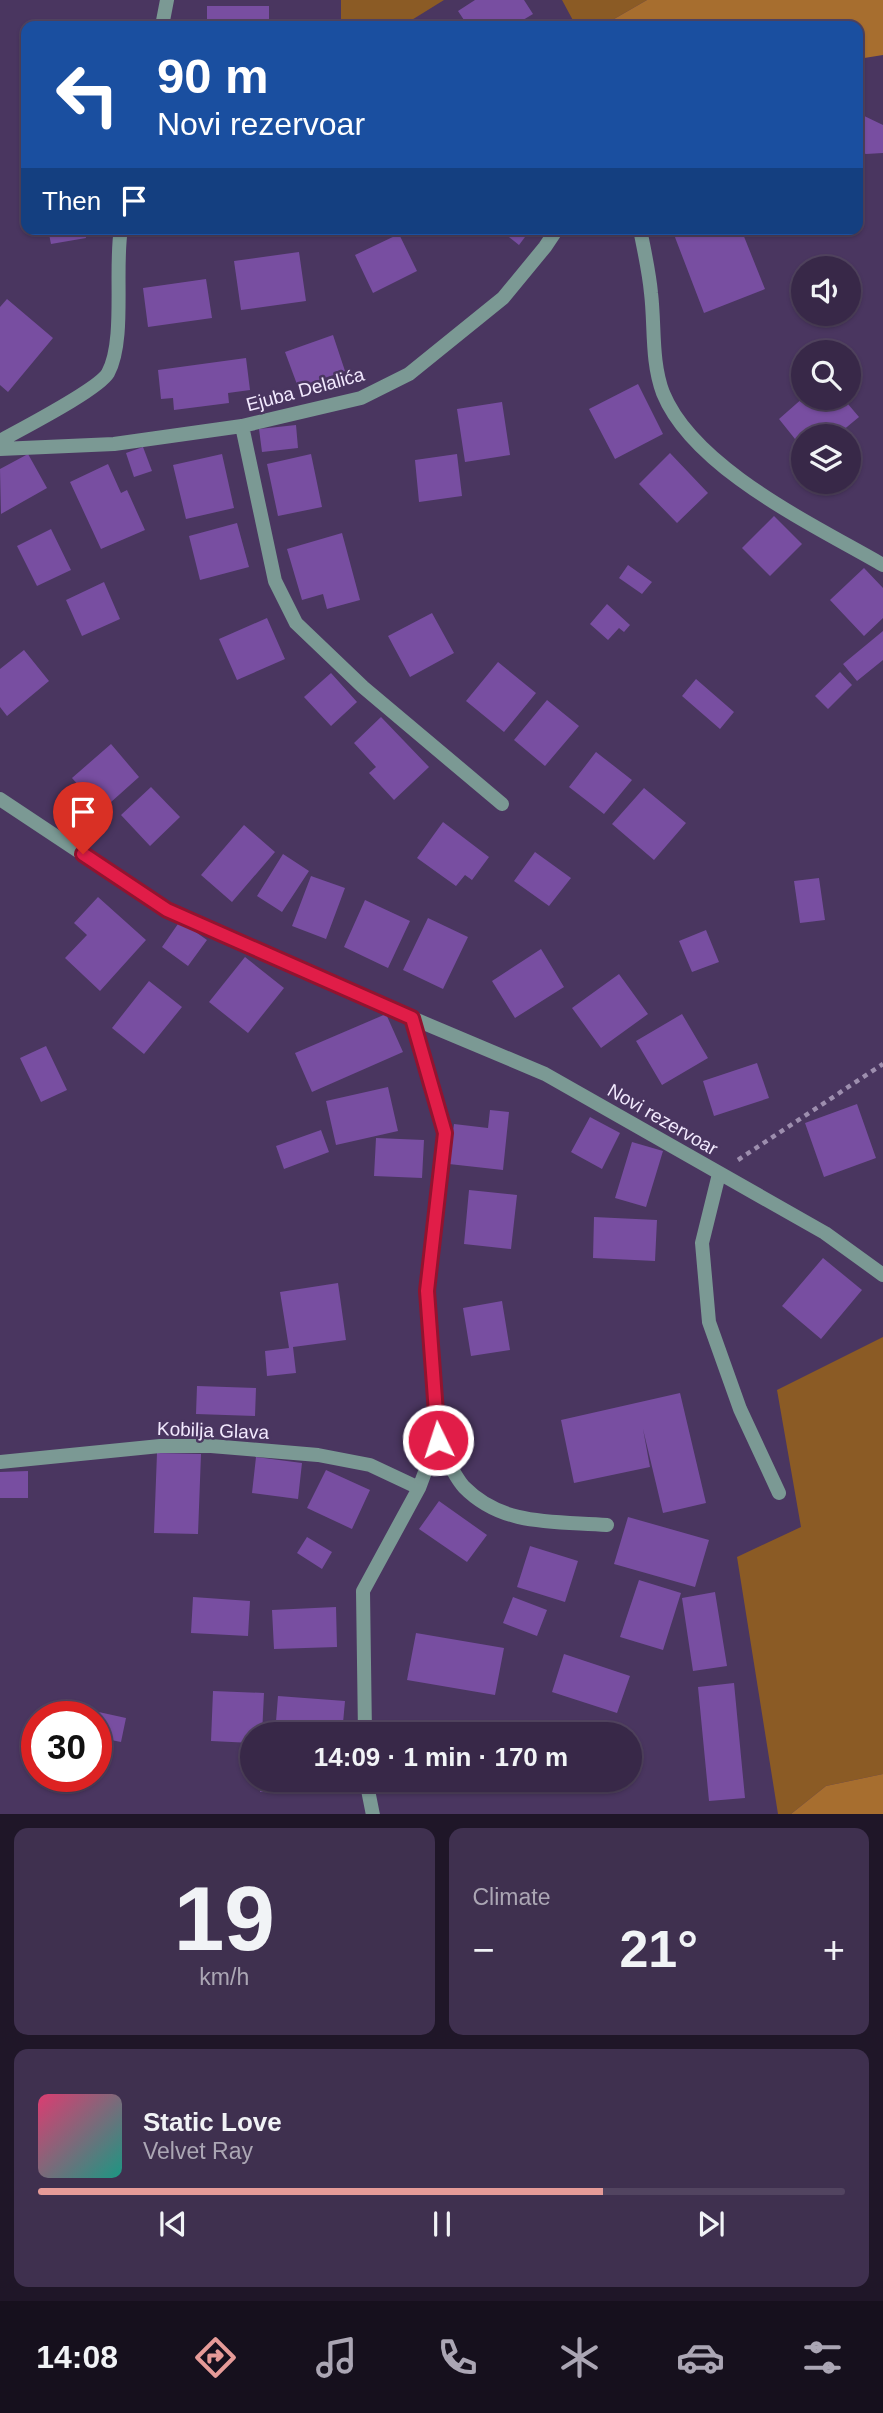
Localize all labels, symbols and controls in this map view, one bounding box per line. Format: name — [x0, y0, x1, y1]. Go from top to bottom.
icon: left — [42, 49, 133, 140]
text: 90 m — [157, 49, 269, 103]
text: Novi rezervoar — [157, 106, 365, 142]
icon: arrive — [115, 182, 153, 220]
text: Then — [42, 186, 101, 216]
map controls — [791, 256, 861, 494]
button: sound — [791, 256, 861, 326]
button: search — [791, 340, 861, 410]
street label: Ejuba Delalića — [244, 364, 367, 415]
button: layers — [791, 424, 861, 494]
pin — [53, 782, 113, 854]
icon: arrive — [64, 793, 102, 831]
street label: Novi rezervoar — [604, 1079, 722, 1160]
position arrow — [401, 1403, 475, 1477]
street label: Kobilja Glava — [157, 1418, 270, 1443]
speed limit sign: 30 — [21, 1701, 112, 1792]
text: 14:09 · 1 min · 170 m — [314, 1742, 568, 1772]
text: 19 — [174, 1868, 275, 1969]
text: Climate — [473, 1884, 550, 1910]
text: 21° — [619, 1920, 698, 1978]
text: − — [473, 1929, 495, 1971]
text: + — [823, 1929, 845, 1971]
text: km/h — [199, 1964, 249, 1990]
text: Static Love — [143, 2107, 282, 2137]
text: Velvet Ray — [143, 2138, 253, 2164]
icon: previous — [154, 2205, 192, 2243]
icon: pause — [423, 2205, 461, 2243]
icon: next — [692, 2205, 730, 2243]
icon: directions — [191, 2333, 240, 2382]
icon: music — [312, 2333, 361, 2382]
icon: phone — [433, 2333, 482, 2382]
icon: climate — [555, 2333, 604, 2382]
icon: car — [676, 2333, 725, 2382]
icon: filters — [798, 2333, 847, 2382]
text: 14:08 — [36, 2339, 118, 2375]

